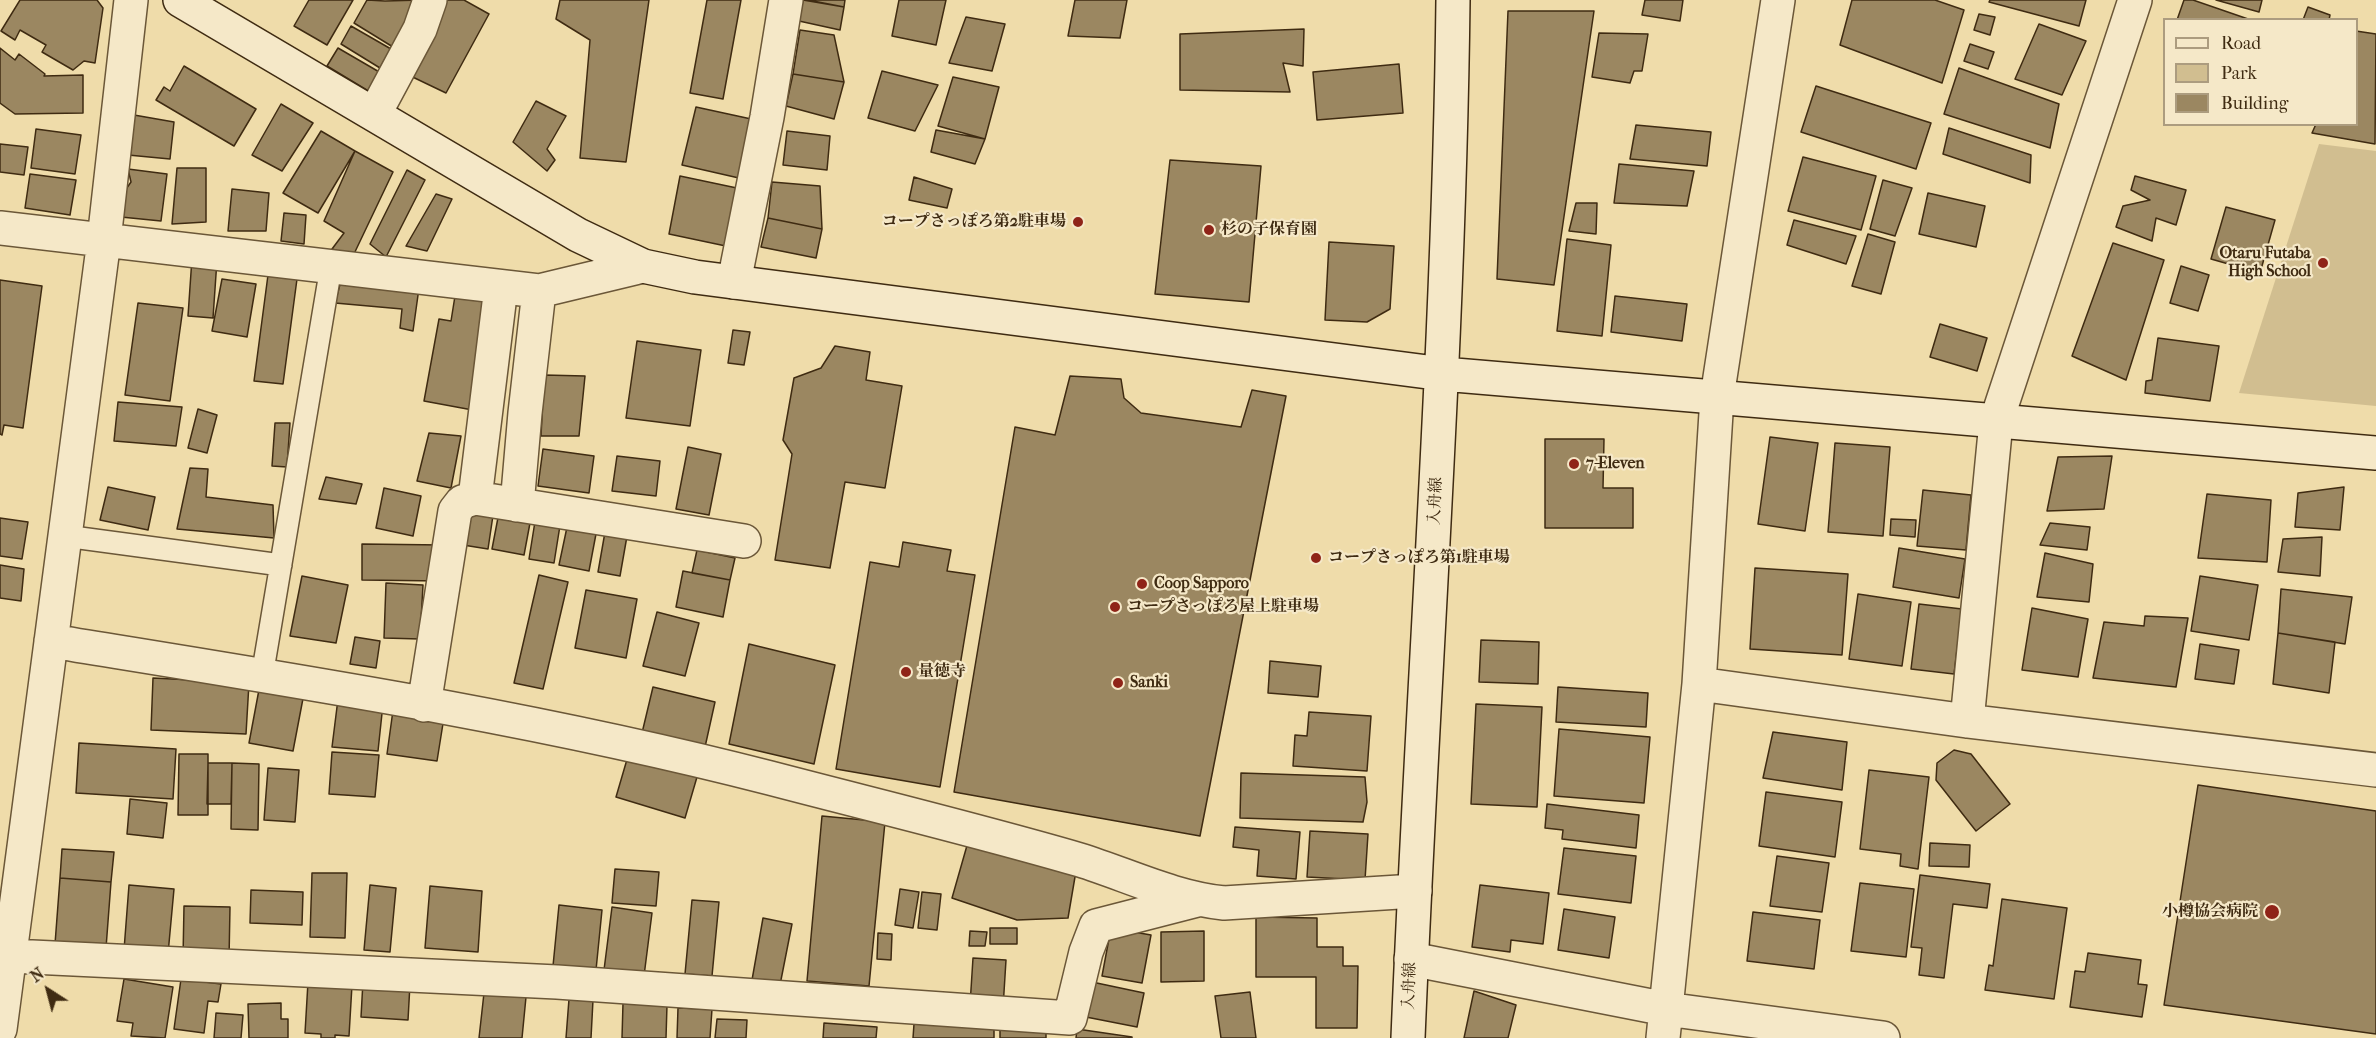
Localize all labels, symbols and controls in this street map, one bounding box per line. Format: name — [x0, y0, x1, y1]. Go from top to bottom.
legend — [2163, 18, 2358, 126]
text: Road — [2221, 33, 2261, 54]
text: Park — [2221, 63, 2257, 84]
text: Building — [2221, 93, 2288, 114]
place label: コープさっぽろ第2駐車場 — [882, 212, 1066, 232]
marker: コープさっぽろ第2駐車場 — [1071, 215, 1085, 229]
place label: 杉の子保育園 — [1221, 220, 1317, 240]
marker: 杉の子保育園 — [1202, 223, 1216, 237]
place label: Otaru Futaba High School — [2219, 244, 2311, 282]
marker: Otaru Futaba High School — [2316, 256, 2330, 270]
place label: 7-Eleven — [1586, 454, 1645, 474]
marker: 7-Eleven — [1567, 457, 1581, 471]
street label: 入舟線 — [1425, 477, 1447, 525]
place label: コープさっぽろ第1駐車場 — [1328, 548, 1510, 568]
marker: コープさっぽろ第1駐車場 — [1309, 551, 1323, 565]
place label: Coop Sapporo — [1154, 574, 1249, 594]
marker: Coop Sapporo — [1135, 577, 1149, 591]
place label: コープさっぽろ屋上駐車場 — [1127, 597, 1319, 617]
marker: コープさっぽろ屋上駐車場 — [1108, 600, 1122, 614]
place label: 量徳寺 — [918, 662, 966, 682]
marker: 量徳寺 — [899, 665, 913, 679]
place label: Sanki — [1130, 673, 1168, 693]
marker: Sanki — [1111, 676, 1125, 690]
place label: 小樽協会病院 — [2162, 902, 2258, 922]
marker: 小樽協会病院 — [2263, 903, 2281, 921]
north arrow — [18, 960, 78, 1020]
street label: 入舟線 — [1400, 962, 1420, 1010]
text: N — [27, 964, 48, 986]

